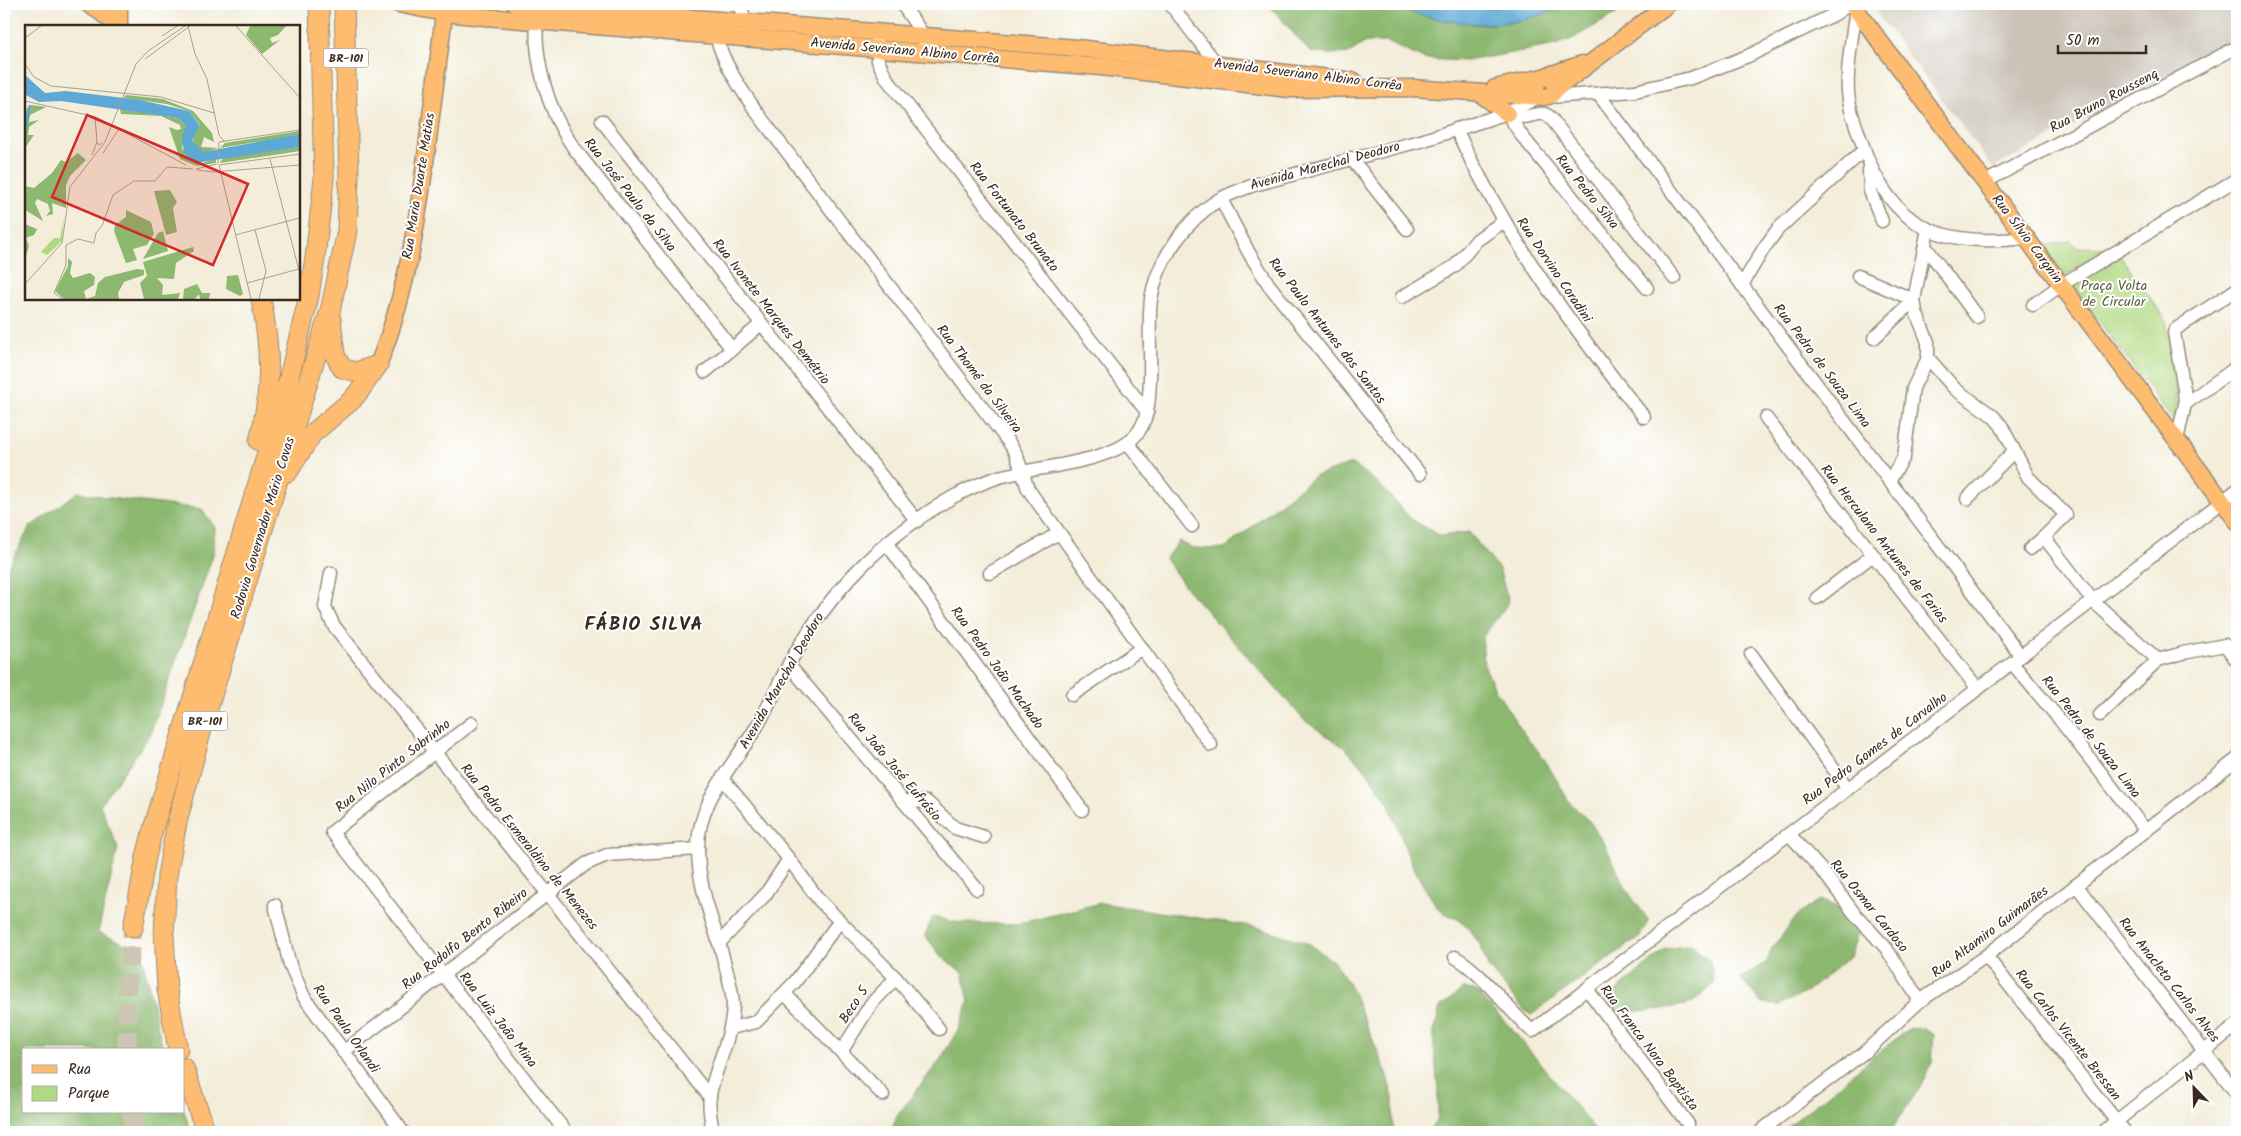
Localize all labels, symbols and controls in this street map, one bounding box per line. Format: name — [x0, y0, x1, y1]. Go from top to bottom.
scale bar — [2058, 22, 2146, 54]
inset map — [25, 25, 300, 300]
text: 50 m — [2066, 29, 2100, 53]
street label: Avenida Severiano Albino Corrêa — [810, 32, 1000, 70]
road number: BR-101 — [324, 48, 368, 68]
street label: Avenida Severiano Albino Corrêa — [1213, 53, 1403, 97]
street label: Rua Bruno Roussenq — [2046, 63, 2163, 139]
street label: Rua Maria Duarte Matias — [397, 111, 441, 261]
street label: Rua José Paulo da Silva — [578, 133, 682, 257]
street label: Avenida Marechal Deodoro — [1248, 135, 1402, 197]
street label: Rua Pedro Silva — [1550, 150, 1624, 234]
street label: Rua Fortunato Brunato — [964, 157, 1064, 277]
street label: Rua Sílvio Cargnin — [1986, 190, 2068, 288]
street label: Rua Dorvino Coradini — [1511, 213, 1598, 328]
street label: Rua Ivonete Marques Demétrio — [707, 234, 835, 390]
street label: Rua Paulo Antunes dos Santos — [1263, 253, 1391, 409]
park label: Praça Volta de Circular — [2081, 275, 2147, 313]
street label: Rua Pedro de Souza Lima — [1768, 299, 1876, 433]
street label: Rua Thomé da Silveira — [931, 320, 1027, 438]
street label: Rodovia Governador Mário Covas — [225, 434, 301, 622]
street label: Rua Herculano Antunes de Farias — [1815, 460, 1953, 628]
street label: Rua Pedro João Machado — [945, 602, 1049, 734]
street label: Avenida Marechal Deodoro — [734, 609, 830, 753]
district label: FÁBIO SILVA — [585, 610, 703, 640]
street label: Rua Pedro de Souza Lima — [2036, 671, 2146, 803]
street label: Rua Pedro Gomes de Carvalho — [1798, 687, 1952, 811]
street label: Rua João José Eufrásio — [842, 708, 946, 826]
road number: BR-101 — [182, 711, 228, 730]
street label: Rua Nilo Pinto Sobrinho — [330, 714, 456, 818]
street label: Rua Pedro Esmeraldino de Menezes — [455, 759, 603, 935]
street label: Rua Osmar Cardoso — [1824, 854, 1914, 958]
street label: Rua Altamiro Guimarães — [1927, 880, 2053, 983]
street label: Rua Rodolfo Bento Ribeiro — [397, 883, 533, 995]
street label: Rua Anacleto Carlos Alves — [2113, 913, 2225, 1047]
street label: Rua Carlos Vicente Bressan — [2009, 964, 2127, 1106]
street label: Rua Luiz João Mina — [453, 967, 543, 1073]
street label: Rua Paulo Orlandi — [307, 980, 385, 1079]
street label: Rua Franca Nora Baptista — [1594, 980, 1704, 1116]
street label: Beco 5 — [833, 981, 875, 1028]
legend — [22, 1048, 185, 1114]
text: Rua — [68, 1058, 91, 1082]
north arrow — [2168, 1064, 2218, 1114]
text: N — [2181, 1065, 2198, 1089]
text: Parque — [68, 1082, 109, 1106]

